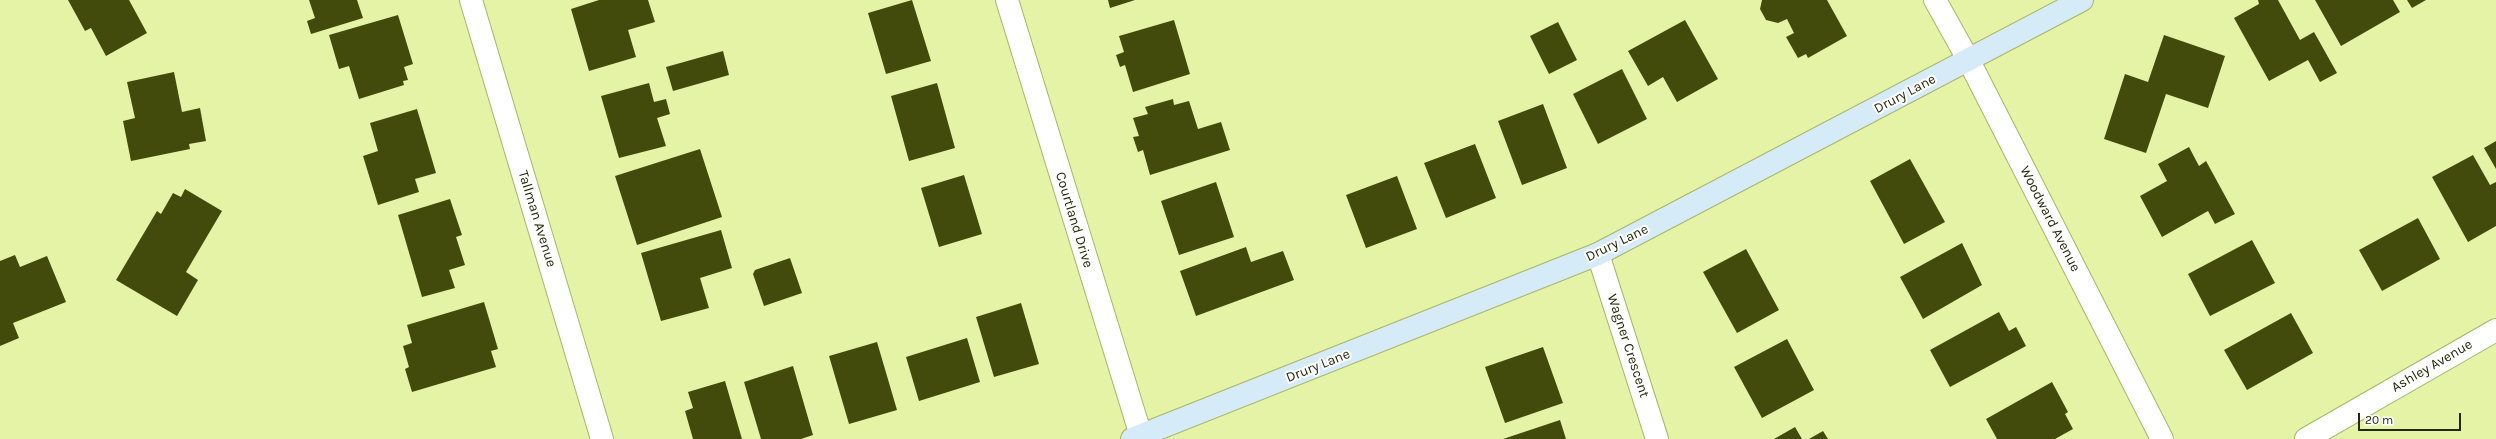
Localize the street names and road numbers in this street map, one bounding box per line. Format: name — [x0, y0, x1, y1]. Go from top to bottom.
street label: Drury Lane — [1871, 71, 1939, 117]
street label: Woodward Avenue — [2016, 163, 2084, 275]
street label: Tallman Avenue — [514, 169, 560, 269]
street label: Courtland Drive — [1051, 170, 1097, 270]
street label: Drury Lane — [1583, 221, 1651, 265]
street label: Wagner Crescent — [1603, 292, 1653, 400]
street label: Ashley Avenue — [2388, 336, 2476, 396]
street label: Drury Lane — [1284, 346, 1352, 386]

